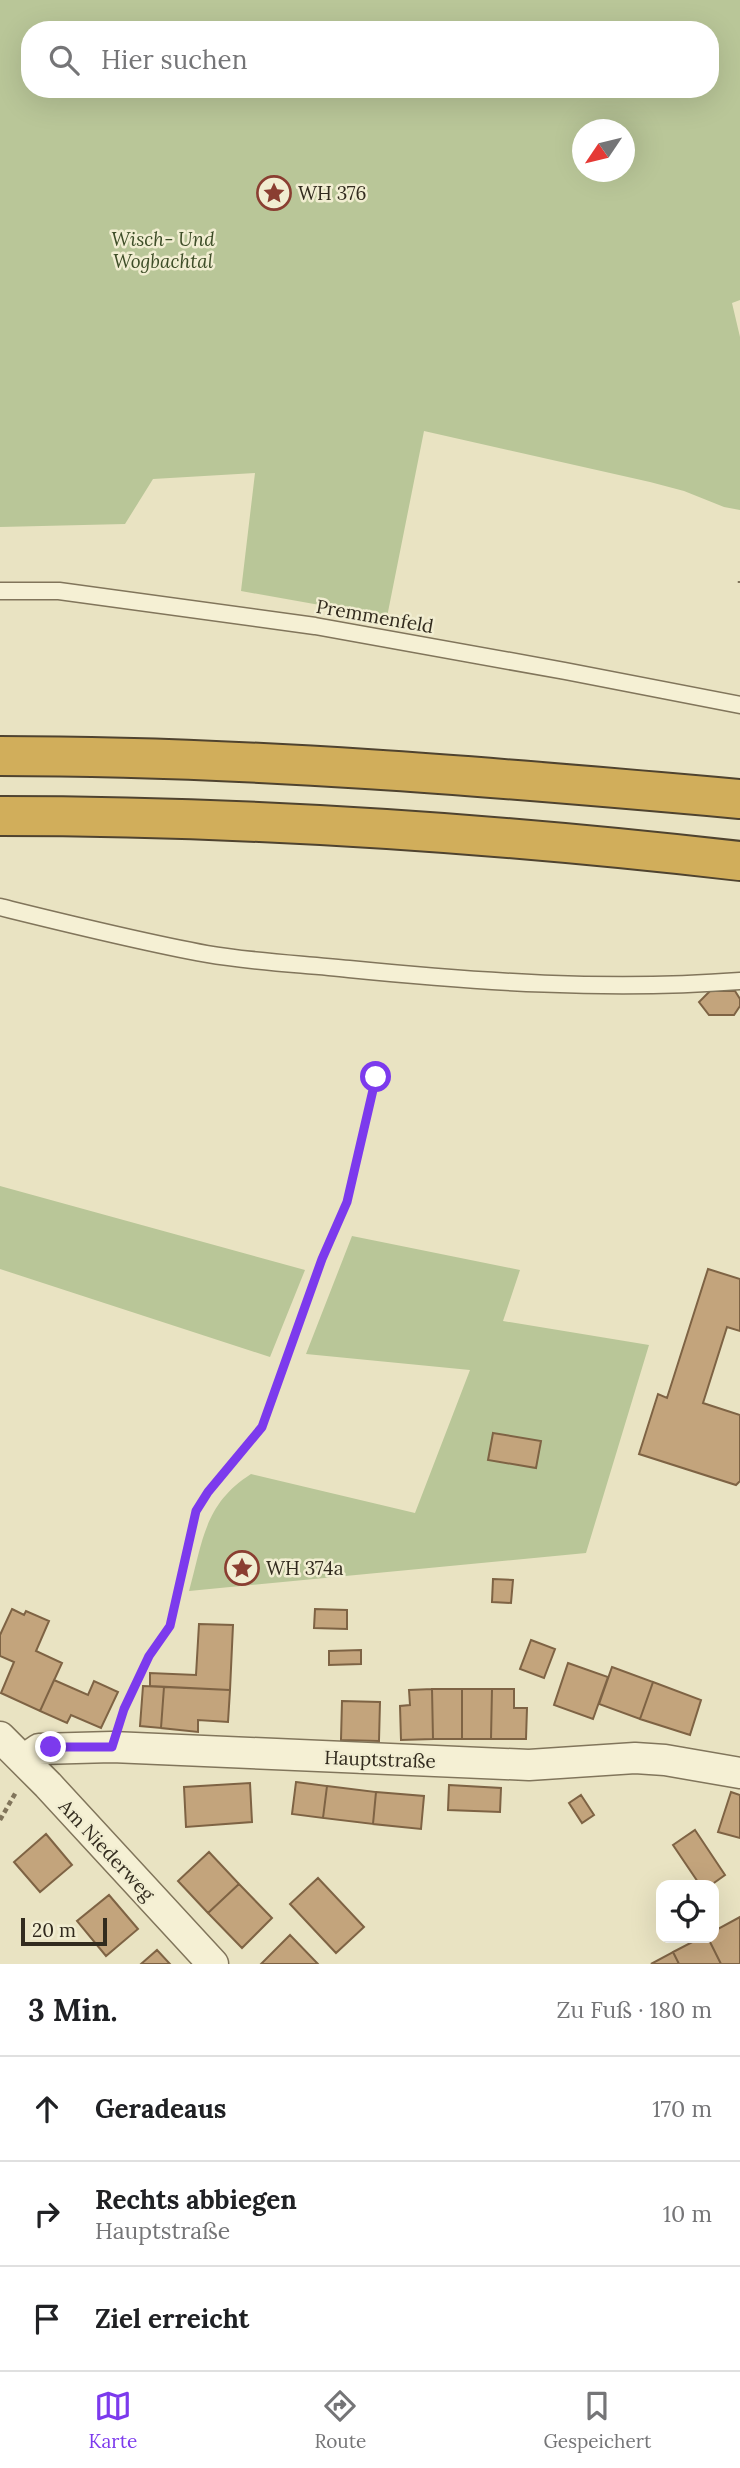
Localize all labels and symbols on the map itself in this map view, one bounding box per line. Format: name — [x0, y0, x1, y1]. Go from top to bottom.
north arrow — [572, 119, 635, 182]
place icon: WH 376 — [255, 174, 293, 212]
place label: WH 376 — [298, 181, 367, 205]
park label: Wisch- Und Wogbachtal — [111, 227, 215, 273]
street label: Premmenfeld — [314, 594, 436, 638]
route start — [360, 1061, 391, 1092]
place icon: WH 374a — [223, 1549, 261, 1587]
place label: WH 374a — [266, 1556, 344, 1580]
route end — [35, 1731, 66, 1762]
street label: Hauptstraße — [324, 1745, 436, 1773]
street label: Am Niederweg — [53, 1794, 160, 1906]
scale bar — [21, 1915, 107, 1947]

